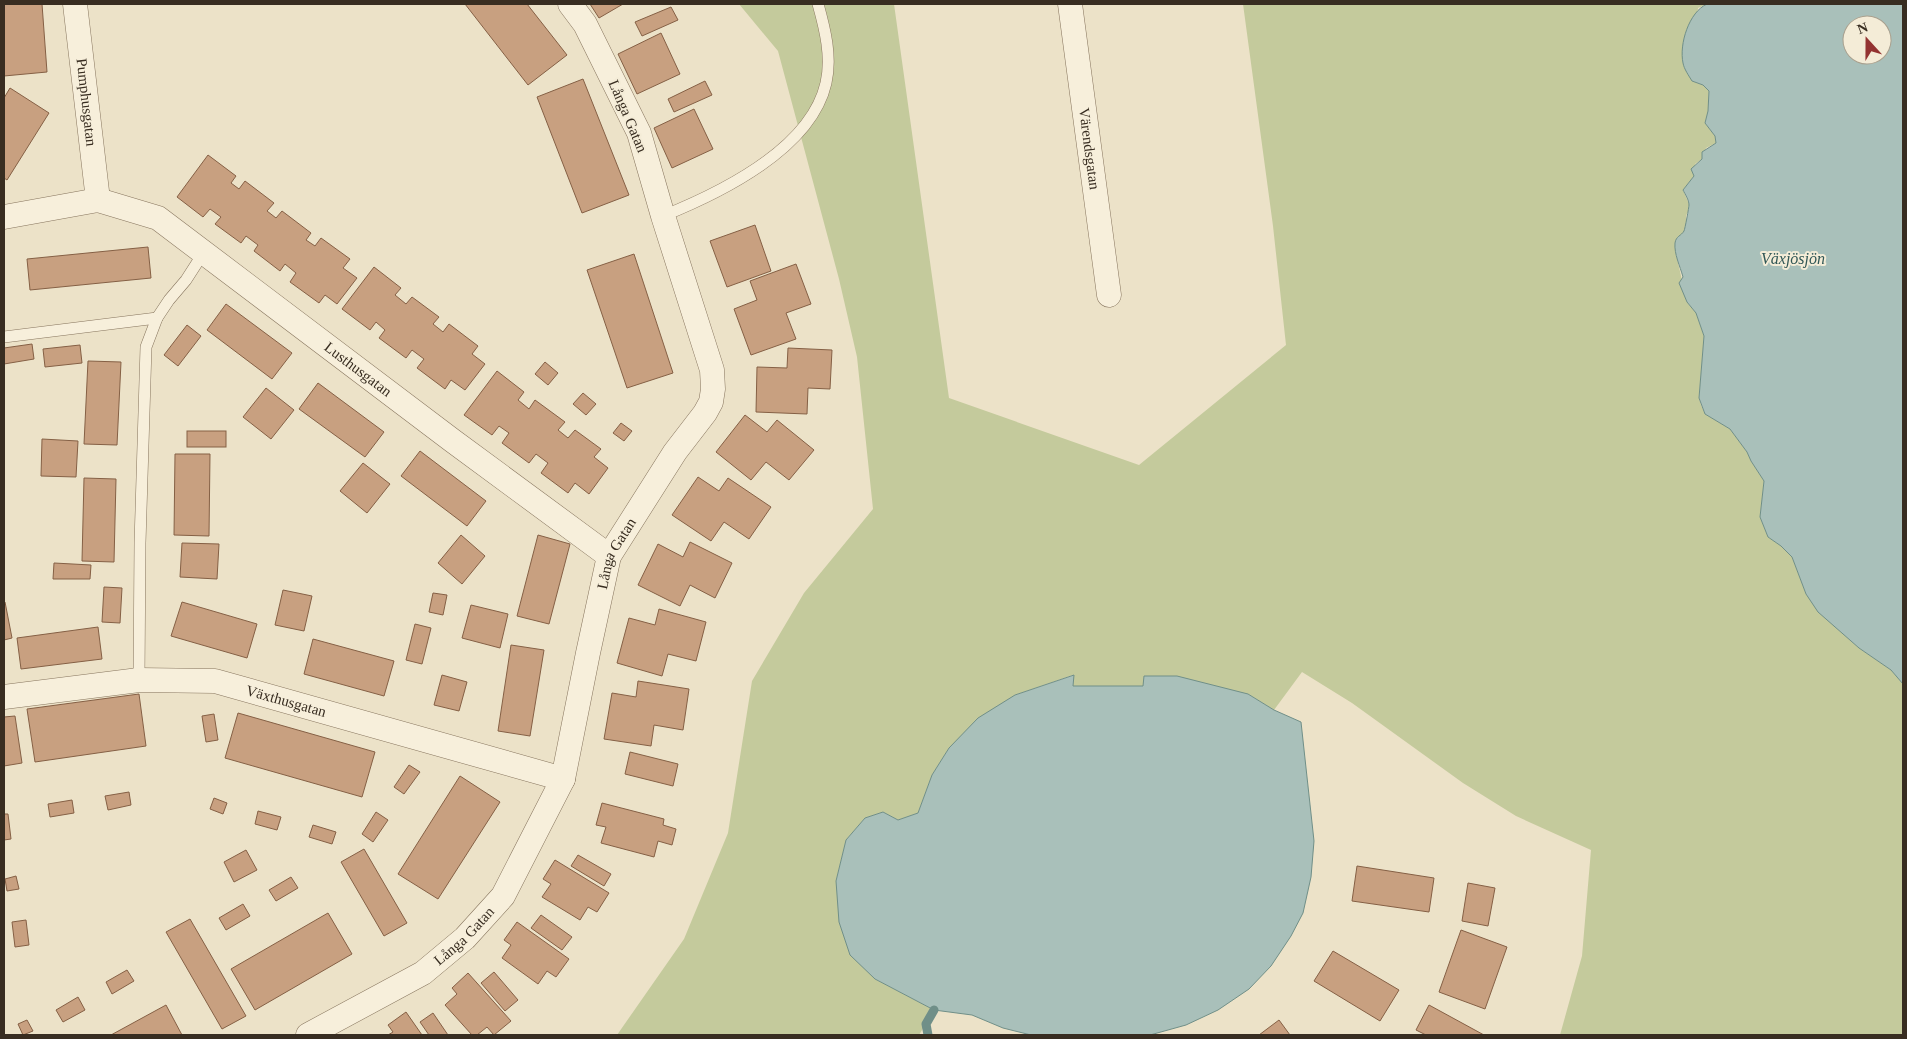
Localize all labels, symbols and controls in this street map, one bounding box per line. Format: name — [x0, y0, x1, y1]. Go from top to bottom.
north arrow — [1842, 15, 1892, 65]
text: N — [1855, 20, 1870, 37]
street label: Pumphusgatan — [73, 58, 100, 148]
street label: Långa Gatan — [606, 77, 651, 155]
street label: Värendsgatan — [1076, 107, 1103, 191]
water label: Växjösjön — [1761, 250, 1825, 268]
street label: Lusthusgatan — [321, 339, 395, 400]
street label: Långa Gatan — [594, 515, 639, 591]
street label: Växthusgatan — [244, 682, 329, 720]
street label: Långa Gatan — [431, 903, 498, 968]

